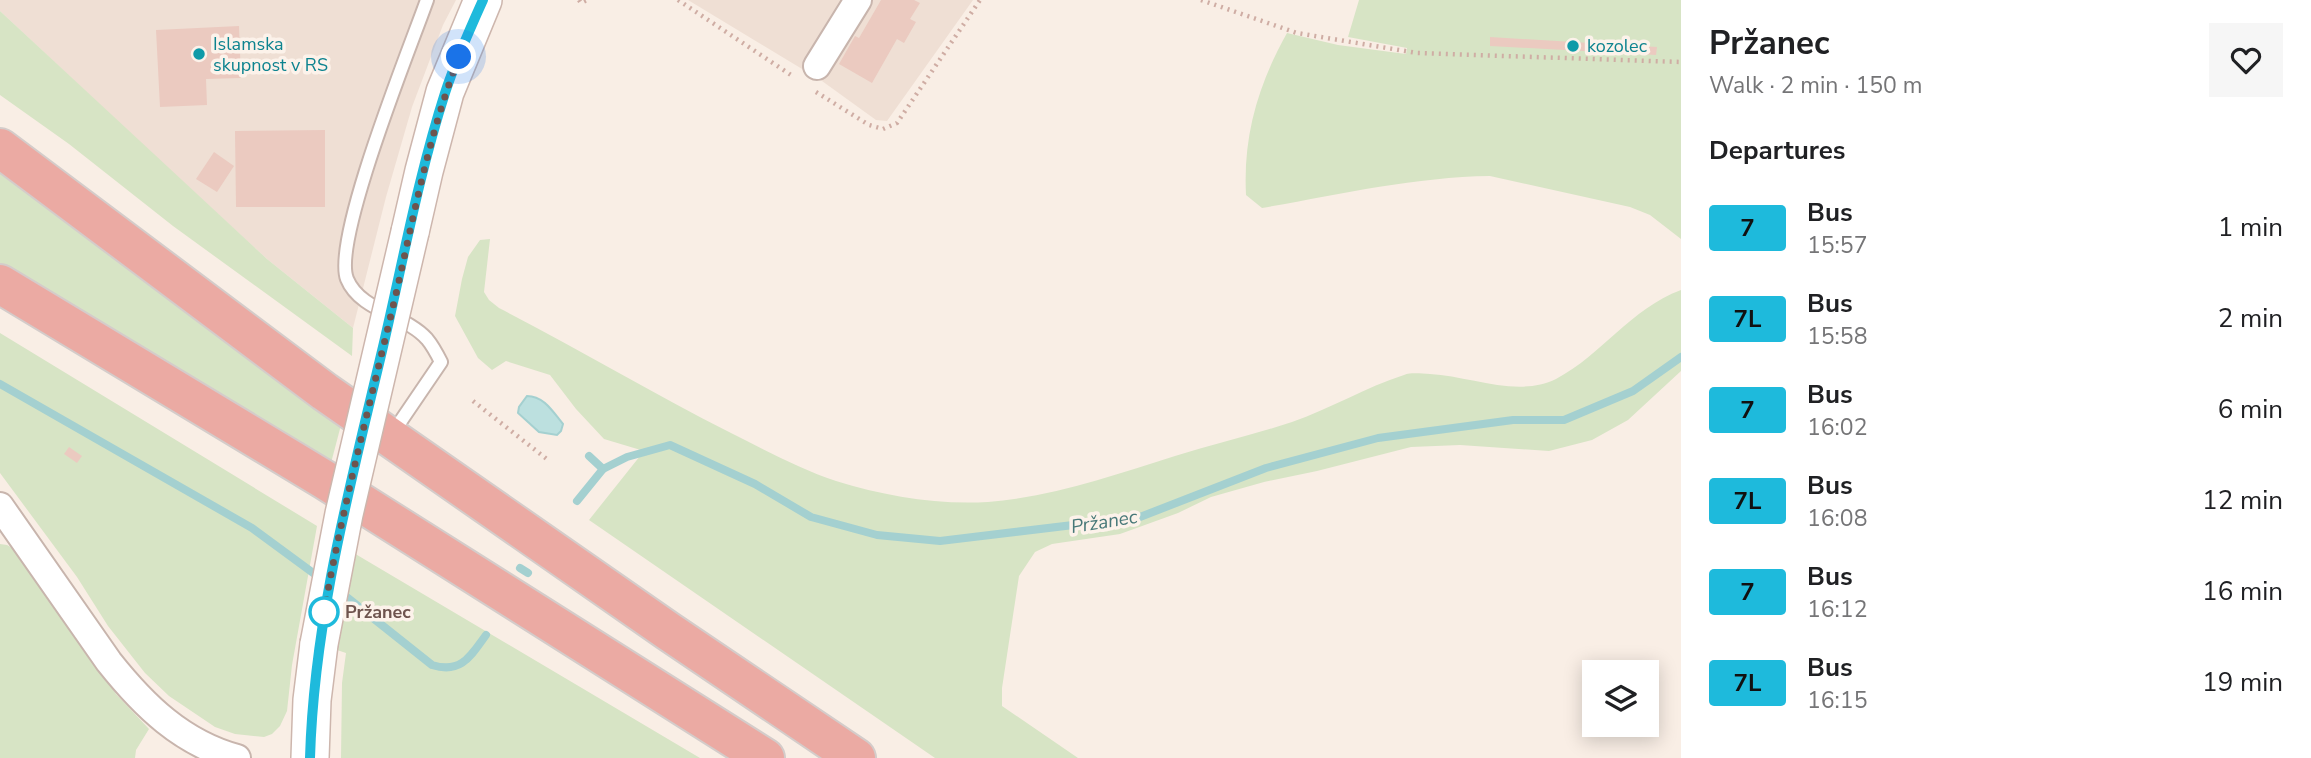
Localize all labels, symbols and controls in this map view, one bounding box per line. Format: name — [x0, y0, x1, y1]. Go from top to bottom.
text: Pržanec — [1709, 21, 1830, 66]
button: heart — [2209, 23, 2283, 97]
place label: Islamska skupnost v RS — [213, 32, 328, 77]
place label: kozolec — [1587, 34, 1647, 58]
marker: kozolec — [1565, 38, 1581, 54]
your location — [441, 39, 476, 74]
marker: Islamska skupnost v RS — [191, 46, 207, 62]
text: Walk · 2 min · 150 m — [1709, 70, 1922, 101]
text: Departures — [1709, 133, 1845, 168]
text: Bus — [1807, 195, 1853, 230]
text: 1 min — [2218, 210, 2283, 245]
text: 7 — [1740, 212, 1755, 244]
text: 15:57 — [1807, 230, 1867, 261]
text: Bus — [1807, 286, 1853, 321]
text: 2 min — [2218, 301, 2283, 336]
text: 7L — [1734, 303, 1761, 335]
text: 15:58 — [1807, 321, 1867, 352]
text: Bus — [1807, 377, 1853, 412]
text: 6 min — [2218, 392, 2283, 427]
text: 7 — [1740, 394, 1755, 426]
text: 16:02 — [1807, 412, 1867, 443]
text: Bus — [1807, 468, 1853, 503]
text: 12 min — [2202, 483, 2283, 518]
text: 7L — [1734, 485, 1761, 517]
text: 16:08 — [1807, 503, 1867, 534]
water label: Pržanec — [1069, 504, 1140, 540]
text: Bus — [1807, 559, 1853, 594]
text: 16 min — [2202, 574, 2283, 609]
text: 7 — [1740, 576, 1755, 608]
text: 16:12 — [1807, 594, 1867, 625]
marker: Pržanec — [309, 597, 339, 627]
place label: Pržanec — [345, 600, 411, 624]
text: Bus — [1807, 650, 1853, 685]
map controls — [1582, 660, 1659, 737]
button: layers — [1582, 660, 1659, 737]
text: 19 min — [2202, 665, 2283, 700]
text: 7L — [1734, 667, 1761, 699]
text: 16:15 — [1807, 685, 1867, 716]

